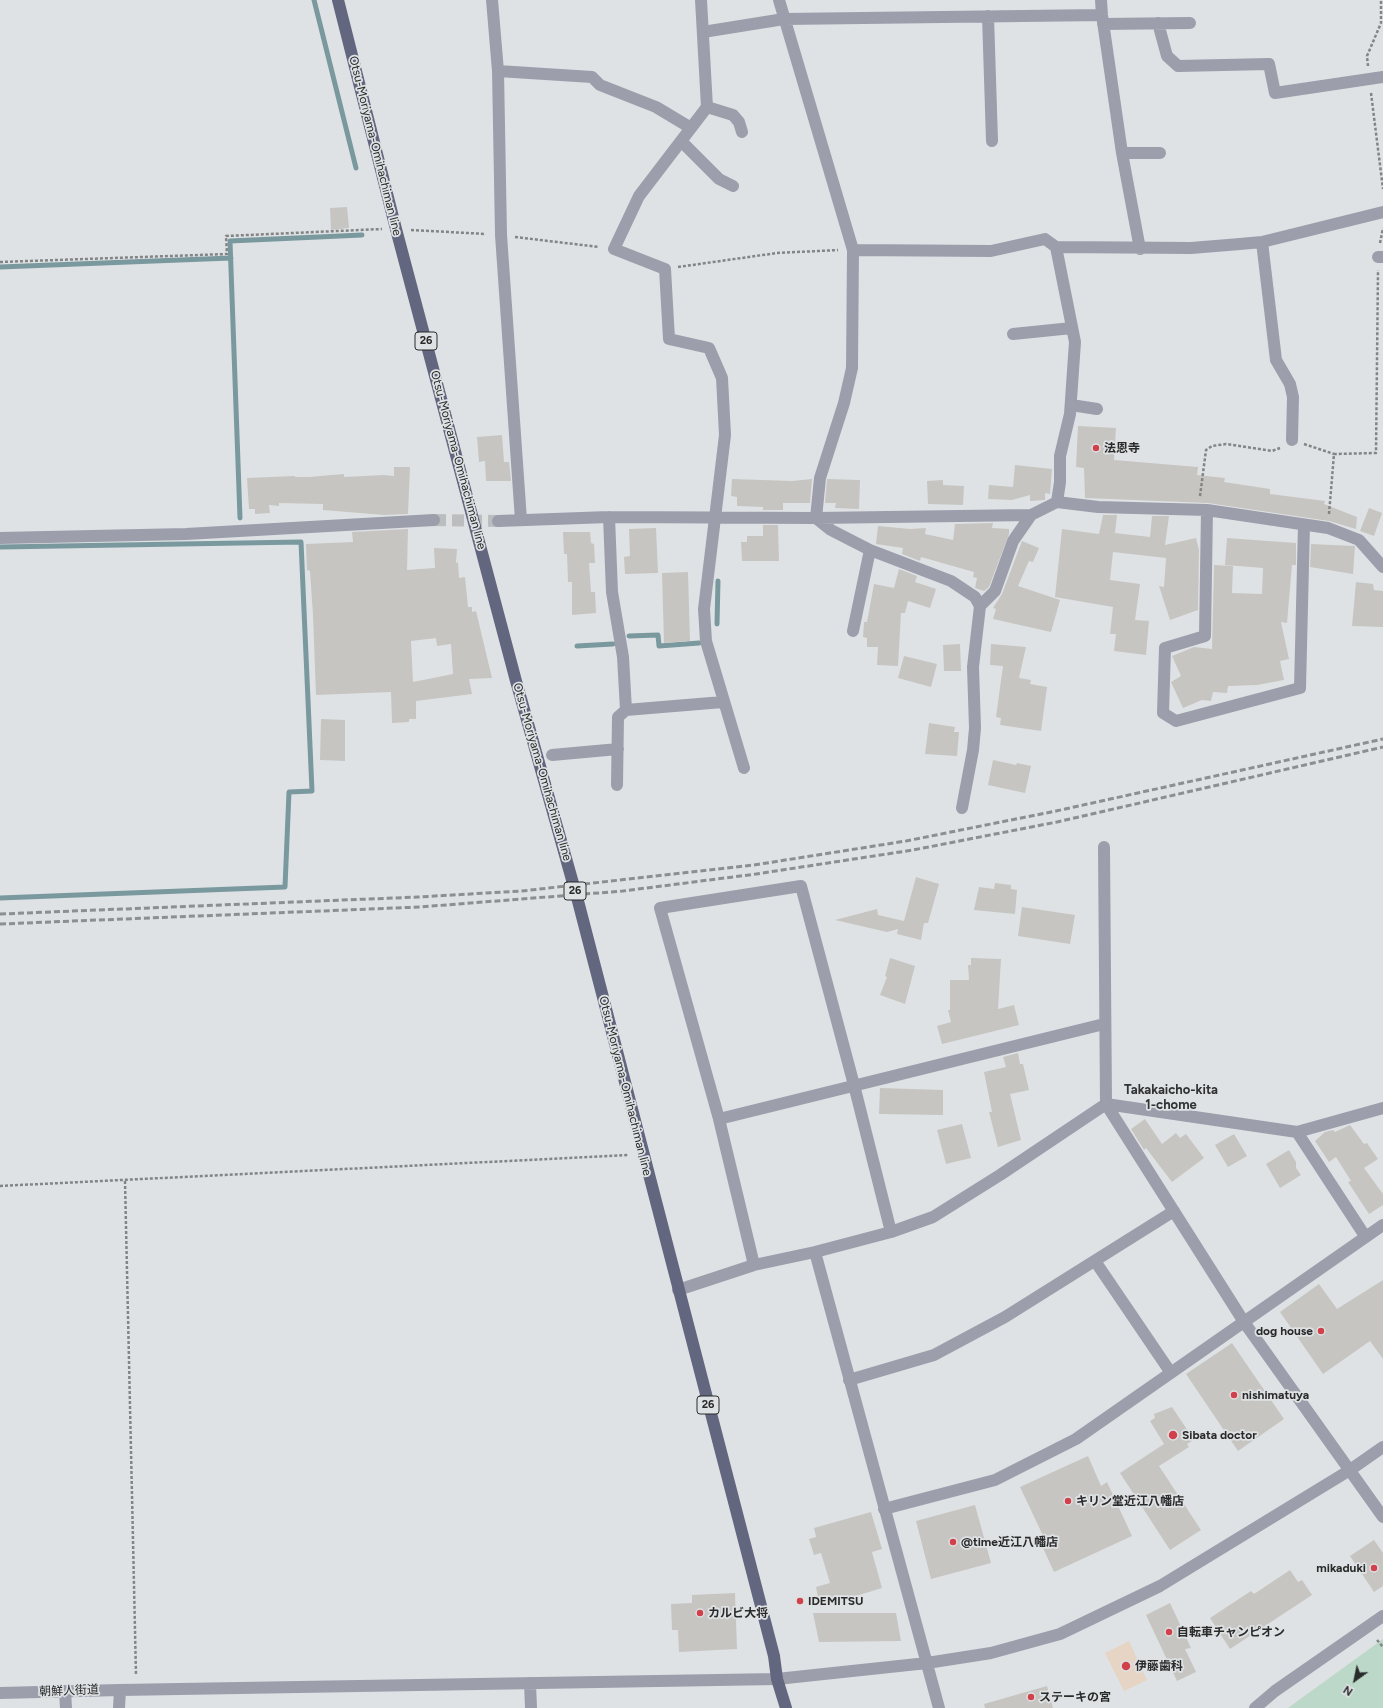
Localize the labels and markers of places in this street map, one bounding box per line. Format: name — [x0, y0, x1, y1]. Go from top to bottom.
place label: 法恩寺 — [1104, 441, 1140, 455]
marker: 法恩寺 — [1091, 443, 1101, 453]
place label: dog house — [1256, 1324, 1313, 1338]
marker: dog house — [1316, 1326, 1326, 1336]
place label: nishimatuya — [1242, 1388, 1309, 1402]
marker: nishimatuya — [1229, 1390, 1239, 1400]
place label: Sibata doctor — [1182, 1428, 1257, 1442]
marker: Sibata doctor — [1167, 1429, 1179, 1441]
place label: キリン堂近江八幡店 — [1076, 1494, 1184, 1508]
marker: キリン堂近江八幡店 — [1063, 1496, 1073, 1506]
place label: @time近江八幡店 — [961, 1535, 1058, 1549]
marker: @time近江八幡店 — [948, 1537, 958, 1547]
place label: mikaduki — [1316, 1561, 1366, 1575]
marker: mikaduki — [1369, 1563, 1379, 1573]
place label: IDEMITSU — [808, 1594, 863, 1608]
marker: IDEMITSU — [795, 1596, 805, 1606]
place label: カルビ大将 — [708, 1606, 768, 1620]
marker: カルビ大将 — [695, 1608, 705, 1618]
place label: 自転車チャンピオン — [1177, 1625, 1285, 1639]
marker: 自転車チャンピオン — [1164, 1627, 1174, 1637]
place label: 伊藤歯科 — [1135, 1659, 1183, 1673]
marker: 伊藤歯科 — [1120, 1660, 1132, 1672]
place label: ステーキの宮 — [1039, 1690, 1111, 1704]
marker: ステーキの宮 — [1026, 1692, 1036, 1702]

